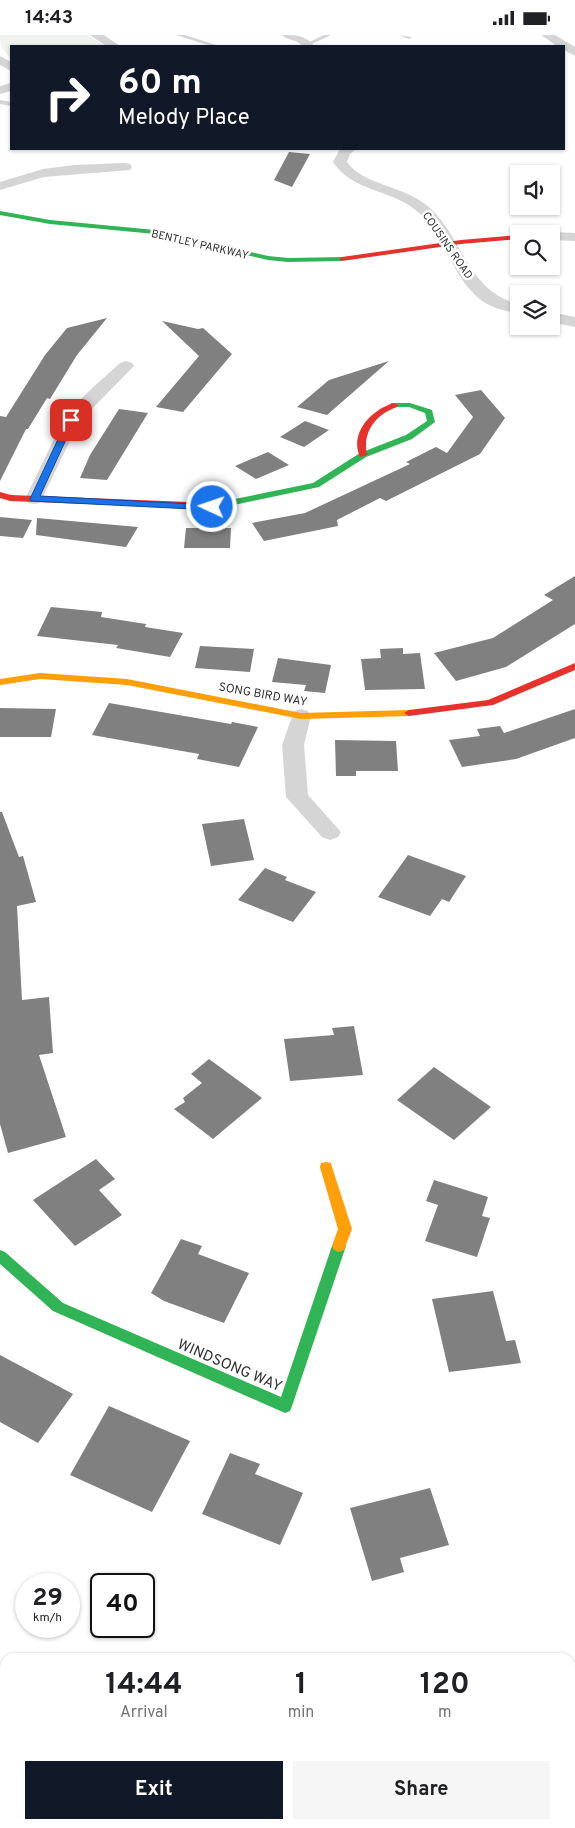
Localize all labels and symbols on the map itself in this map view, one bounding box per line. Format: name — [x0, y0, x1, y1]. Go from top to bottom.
street label: COUSINS ROAD — [419, 209, 476, 282]
street label: BENTLEY PARKWAY — [150, 227, 250, 263]
pin — [50, 399, 92, 441]
position arrow — [185, 480, 237, 532]
street label: SONG BIRD WAY — [217, 679, 309, 711]
street label: WINDSONG WAY — [174, 1336, 285, 1397]
speed limit sign: 40 — [90, 1573, 155, 1638]

